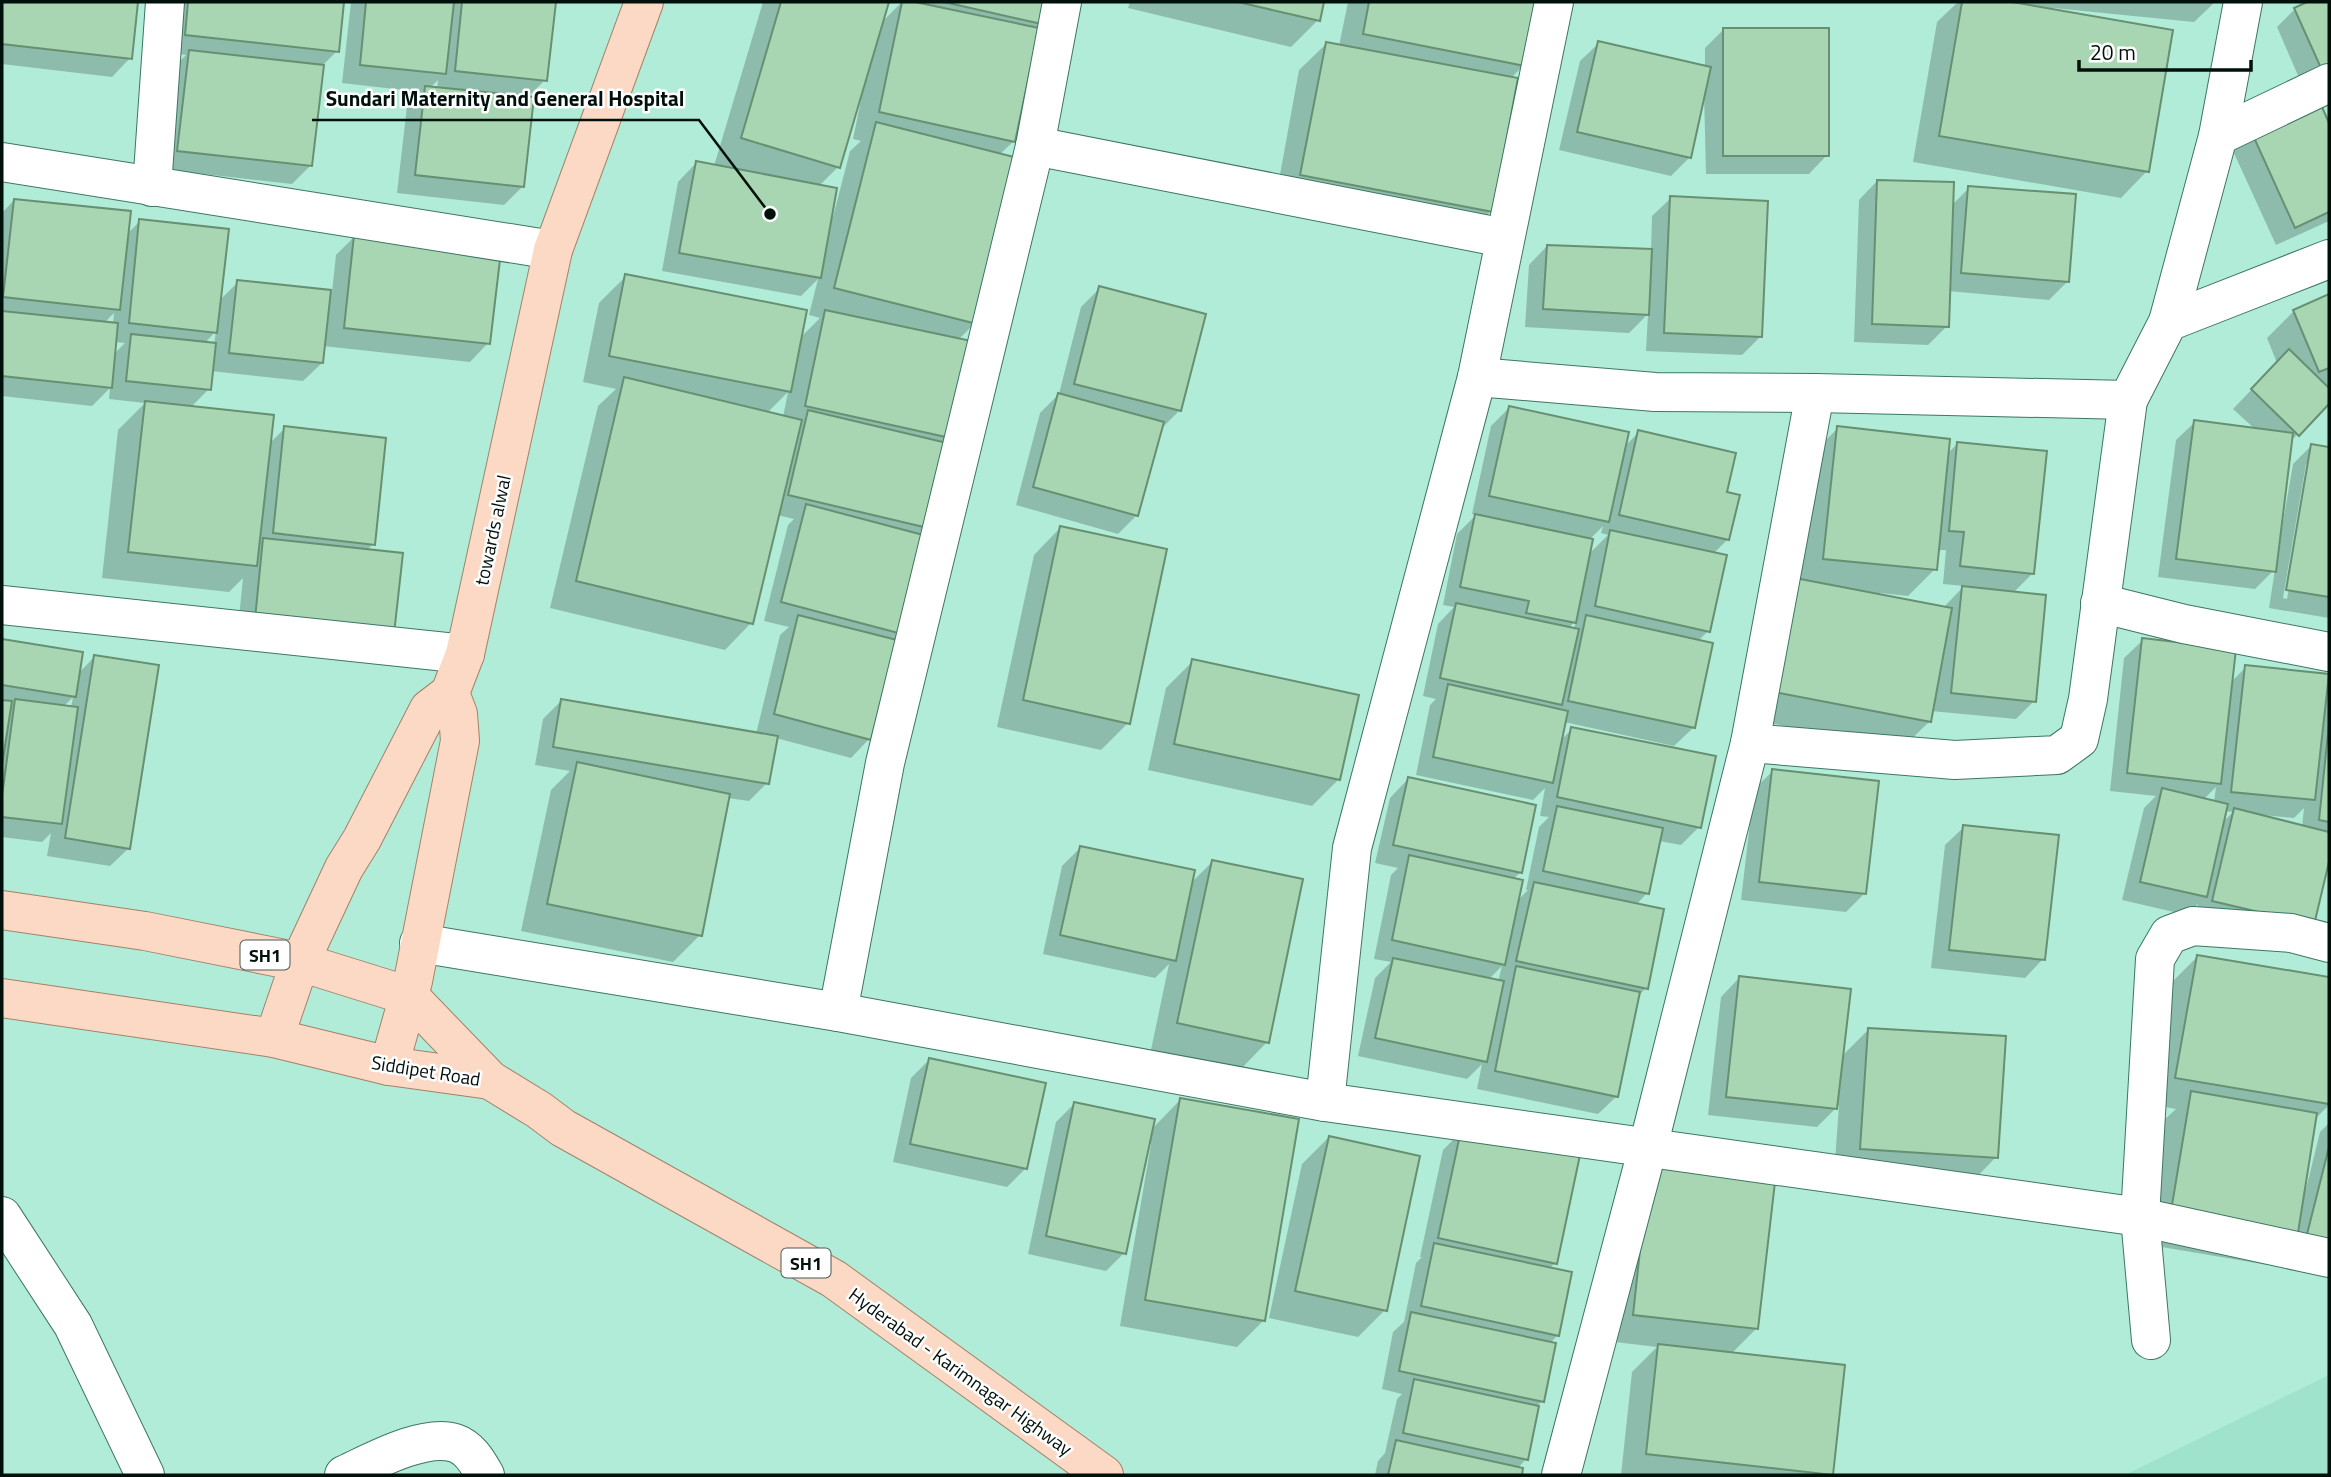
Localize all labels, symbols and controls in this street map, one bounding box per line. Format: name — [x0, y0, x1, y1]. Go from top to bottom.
scale bar — [2079, 28, 2250, 72]
text: 20 m — [2090, 36, 2136, 68]
callout: Sundari Maternity and General Hospital — [312, 78, 699, 120]
text: Sundari Maternity and General Hospital — [326, 82, 684, 114]
street label: towards alwal — [466, 472, 518, 588]
road number: SH1 — [240, 940, 290, 970]
street label: Siddipet Road — [369, 1047, 483, 1093]
road number: SH1 — [782, 1248, 830, 1278]
street label: Hyderabad - Karimnagar Highway — [843, 1280, 1079, 1462]

